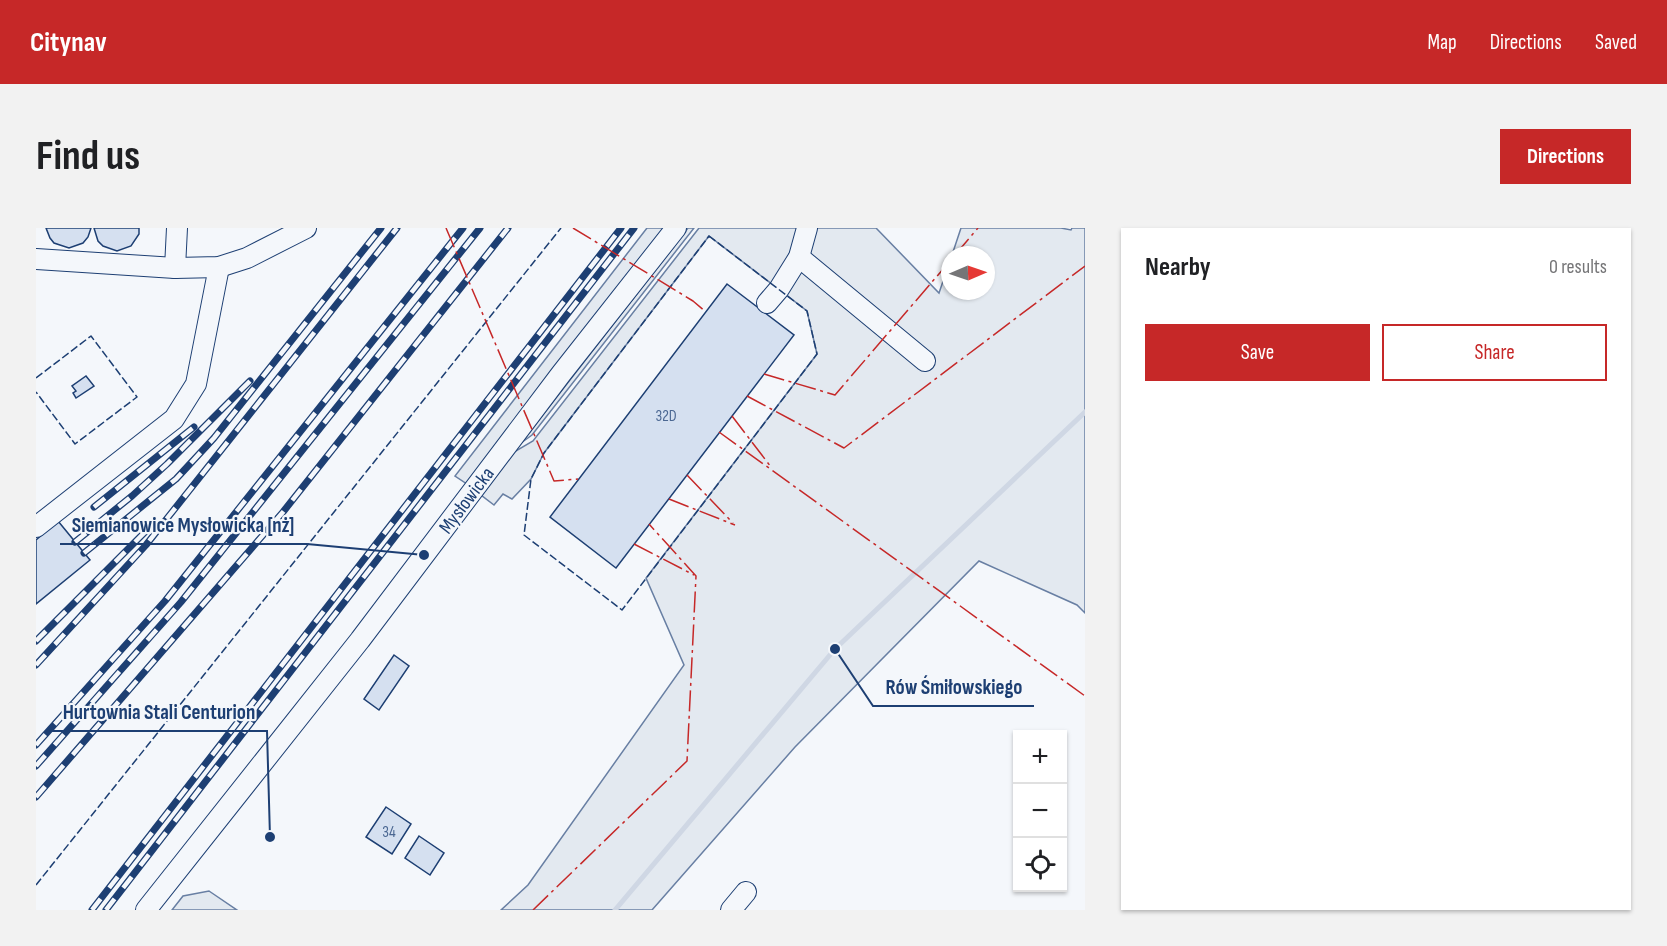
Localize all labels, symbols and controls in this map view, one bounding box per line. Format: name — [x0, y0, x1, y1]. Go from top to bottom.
text: Citynav — [30, 26, 107, 59]
text: Map — [1427, 30, 1457, 55]
text: Directions — [1490, 30, 1562, 55]
text: Saved — [1595, 30, 1637, 55]
button: Directions — [1500, 129, 1631, 184]
text: Find us — [36, 131, 140, 182]
north arrow — [941, 246, 995, 300]
text: Nearby — [1145, 252, 1211, 283]
text: 0 results — [1549, 255, 1607, 279]
button: Save — [1145, 324, 1370, 381]
button: Share — [1382, 324, 1607, 381]
house number: 32D — [655, 407, 677, 426]
street label: Mysłowicka — [434, 463, 500, 539]
callout: Siemianowice Mysłowicka [nż] — [60, 505, 307, 544]
text: Siemianowice Mysłowicka [nż] — [72, 513, 294, 538]
callout: Rów Śmiłowskiego — [873, 667, 1034, 706]
text: Rów Śmiłowskiego — [886, 675, 1022, 700]
callout: Hurtownia Stali Centurion — [50, 692, 267, 731]
text: Hurtownia Stali Centurion — [63, 700, 255, 725]
map controls — [1013, 730, 1067, 892]
button: + — [1013, 730, 1067, 784]
button: − — [1013, 784, 1067, 838]
house number: 34 — [382, 823, 396, 842]
button: locate — [1013, 838, 1067, 892]

